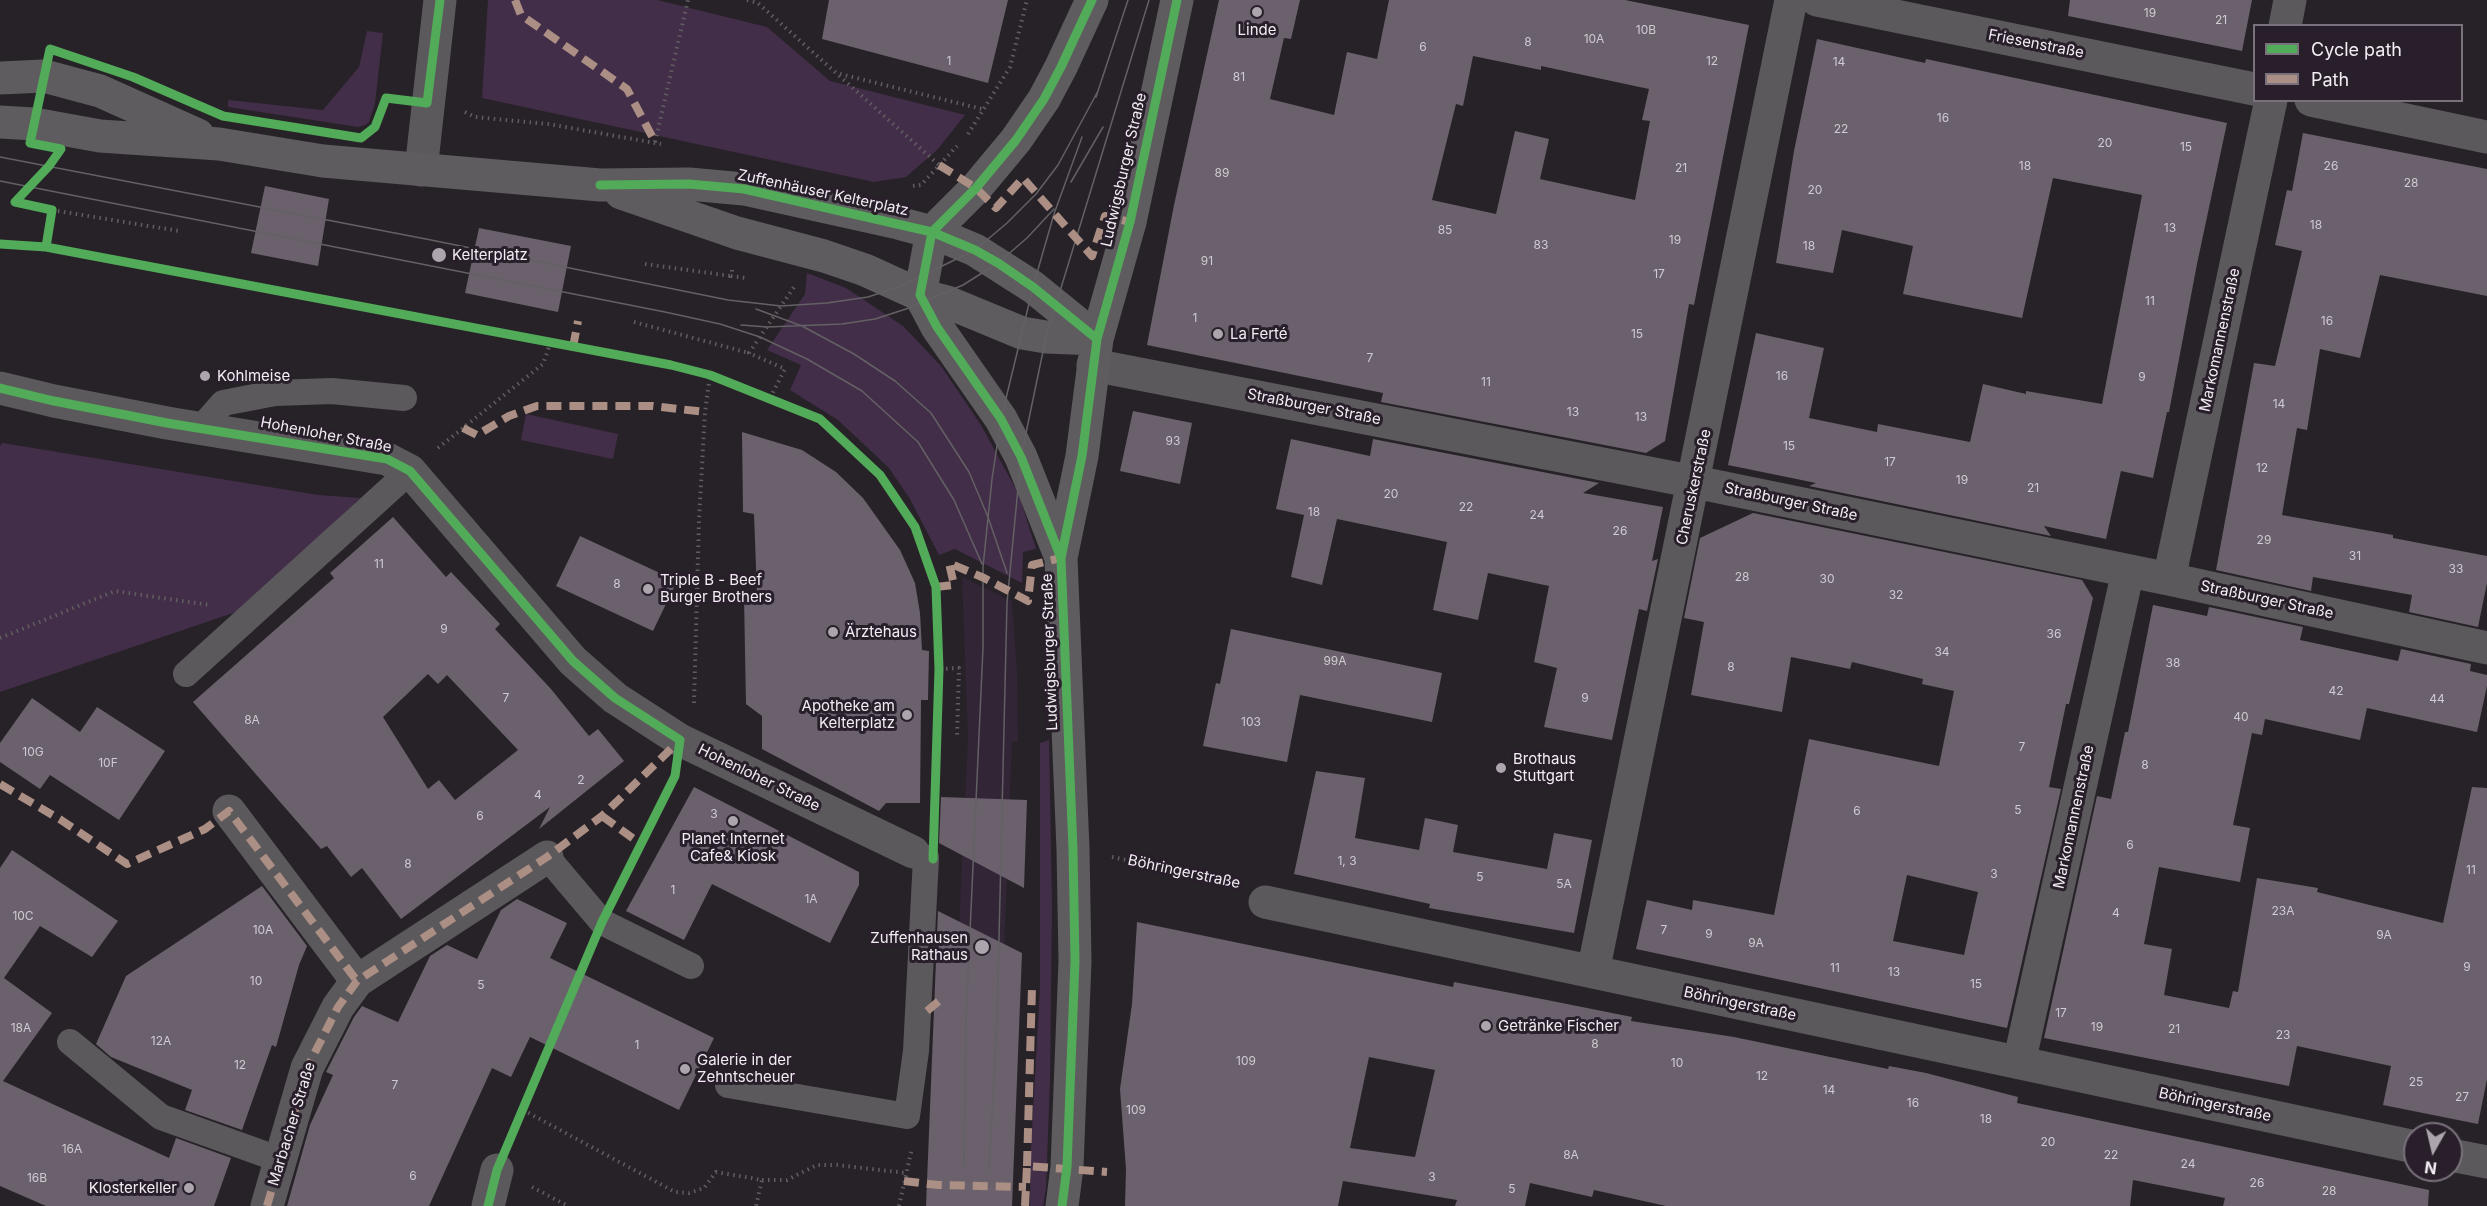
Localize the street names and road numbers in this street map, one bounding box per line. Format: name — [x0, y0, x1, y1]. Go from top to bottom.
street label: Friesenstraße — [1987, 26, 2085, 62]
street label: Ludwigsburger Straße — [1098, 91, 1150, 249]
street label: Zuffenhäuser Kelterplatz — [736, 166, 910, 220]
street label: Markomannenstraße — [2196, 266, 2244, 414]
street label: Straßburger Straße — [1246, 385, 1382, 429]
street label: Hohenloher Straße — [259, 413, 393, 457]
street label: Cheruskerstraße — [1673, 427, 1715, 547]
street label: Straßburger Straße — [1723, 479, 1859, 525]
street label: Ludwigsburger Straße — [1038, 573, 1062, 731]
street label: Straßburger Straße — [2199, 577, 2335, 623]
street label: Hohenloher Straße — [695, 741, 823, 815]
street label: Markomannenstraße — [2050, 743, 2098, 891]
street label: Böhringerstraße — [1126, 851, 1242, 893]
street label: Böhringerstraße — [1682, 983, 1798, 1025]
street label: Marbacher Straße — [265, 1060, 319, 1188]
street label: Böhringerstraße — [2157, 1084, 2273, 1126]

